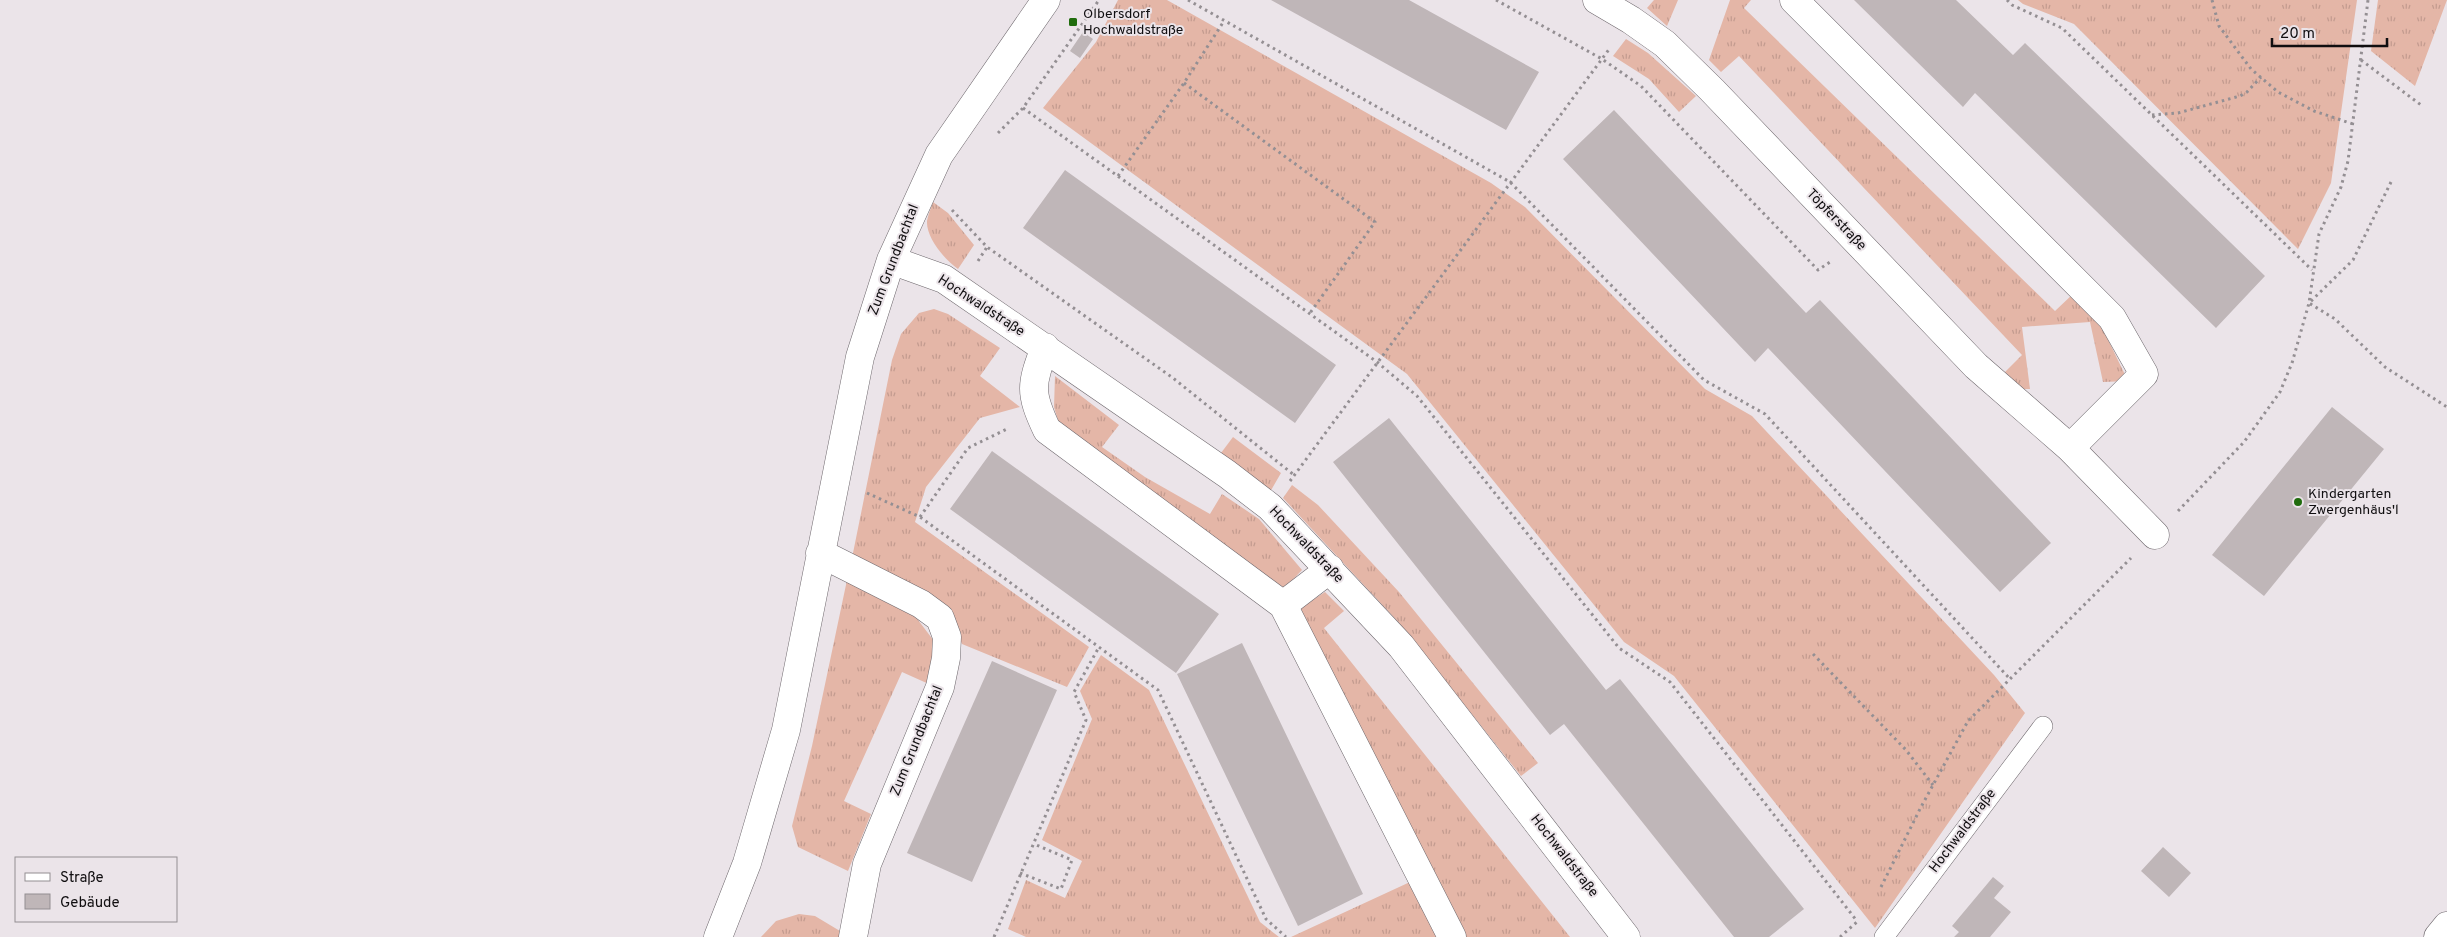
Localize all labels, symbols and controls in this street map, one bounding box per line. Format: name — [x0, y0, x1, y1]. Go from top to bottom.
place label: Olbersdorf Hochwaldstraße — [1083, 6, 1183, 39]
scale bar — [2272, 15, 2387, 47]
marker: Olbersdorf Hochwaldstraße — [1067, 16, 1079, 28]
text: 20 m — [2280, 25, 2315, 44]
street label: Töpferstraße — [1802, 186, 1870, 254]
street label: Zum Grundbachtal — [865, 202, 923, 318]
street label: Hochwaldstraße — [934, 272, 1028, 340]
place label: Kindergarten Zwergenhäus'l — [2308, 486, 2399, 519]
marker: Kindergarten Zwergenhäus'l — [2292, 496, 2304, 508]
street label: Hochwaldstraße — [1265, 503, 1347, 587]
street label: Zum Grundbachtal — [887, 683, 947, 799]
street label: Hochwaldstraße — [1926, 786, 2000, 876]
street label: Hochwaldstraße — [1526, 811, 1602, 901]
legend — [15, 857, 178, 922]
text: Straße — [60, 869, 104, 888]
text: Gebäude — [60, 894, 120, 913]

